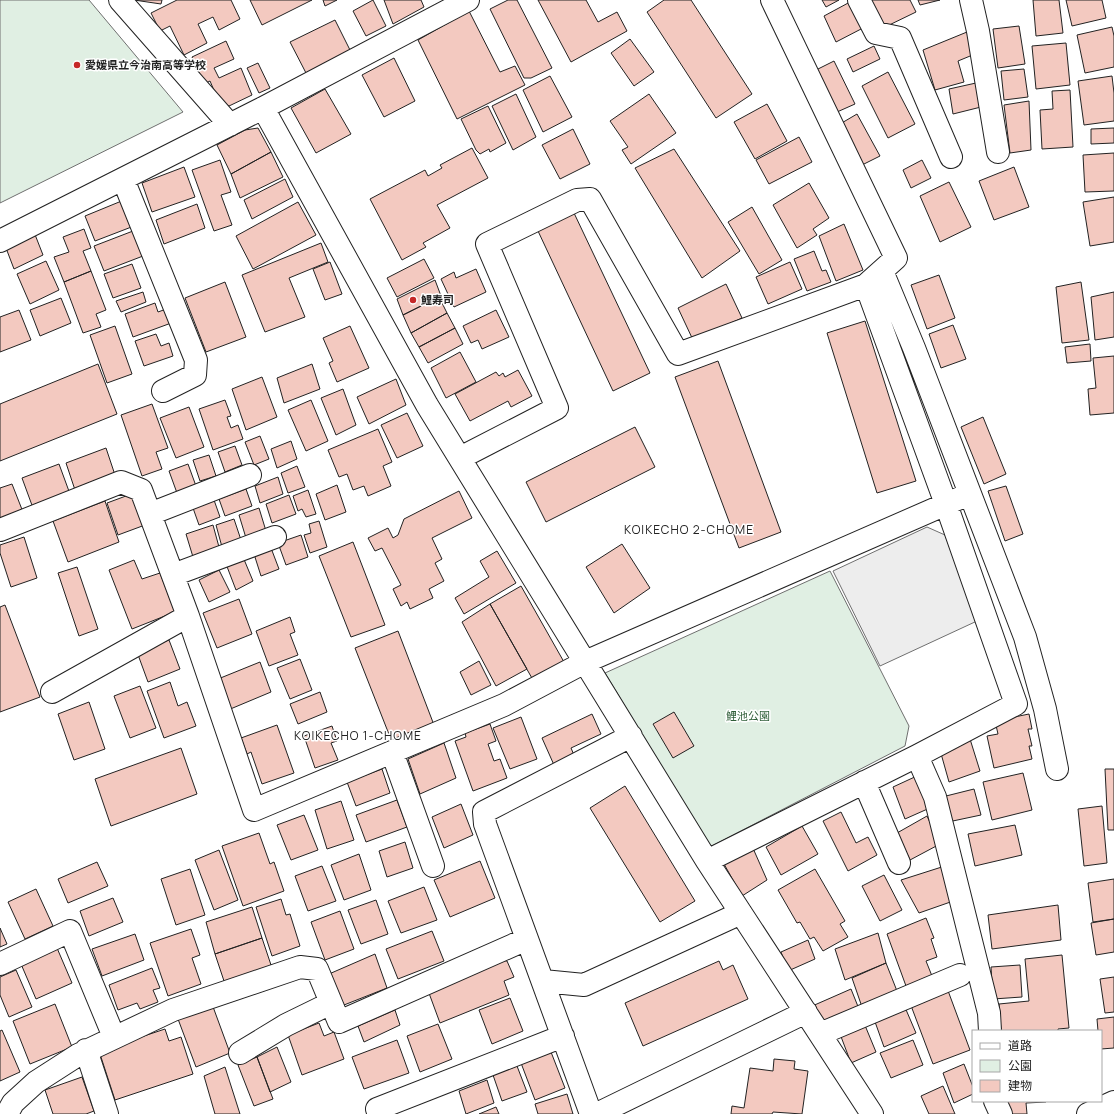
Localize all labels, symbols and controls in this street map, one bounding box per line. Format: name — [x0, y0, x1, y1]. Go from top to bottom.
place label: 愛媛県立今治南高等学校 — [85, 57, 206, 72]
marker: 愛媛県立今治南高等学校 — [72, 60, 82, 70]
place label: 鯉寿司 — [421, 292, 454, 307]
marker: 鯉寿司 — [408, 295, 418, 305]
district label: KOIKECHO 2-CHOME — [624, 521, 754, 538]
park label: 鯉池公園 — [726, 708, 770, 723]
district label: KOIKECHO 1-CHOME — [294, 727, 422, 744]
legend — [972, 1030, 1102, 1102]
text: 道路 — [1008, 1037, 1032, 1054]
text: 公園 — [1008, 1057, 1032, 1074]
text: 建物 — [1008, 1077, 1032, 1094]

